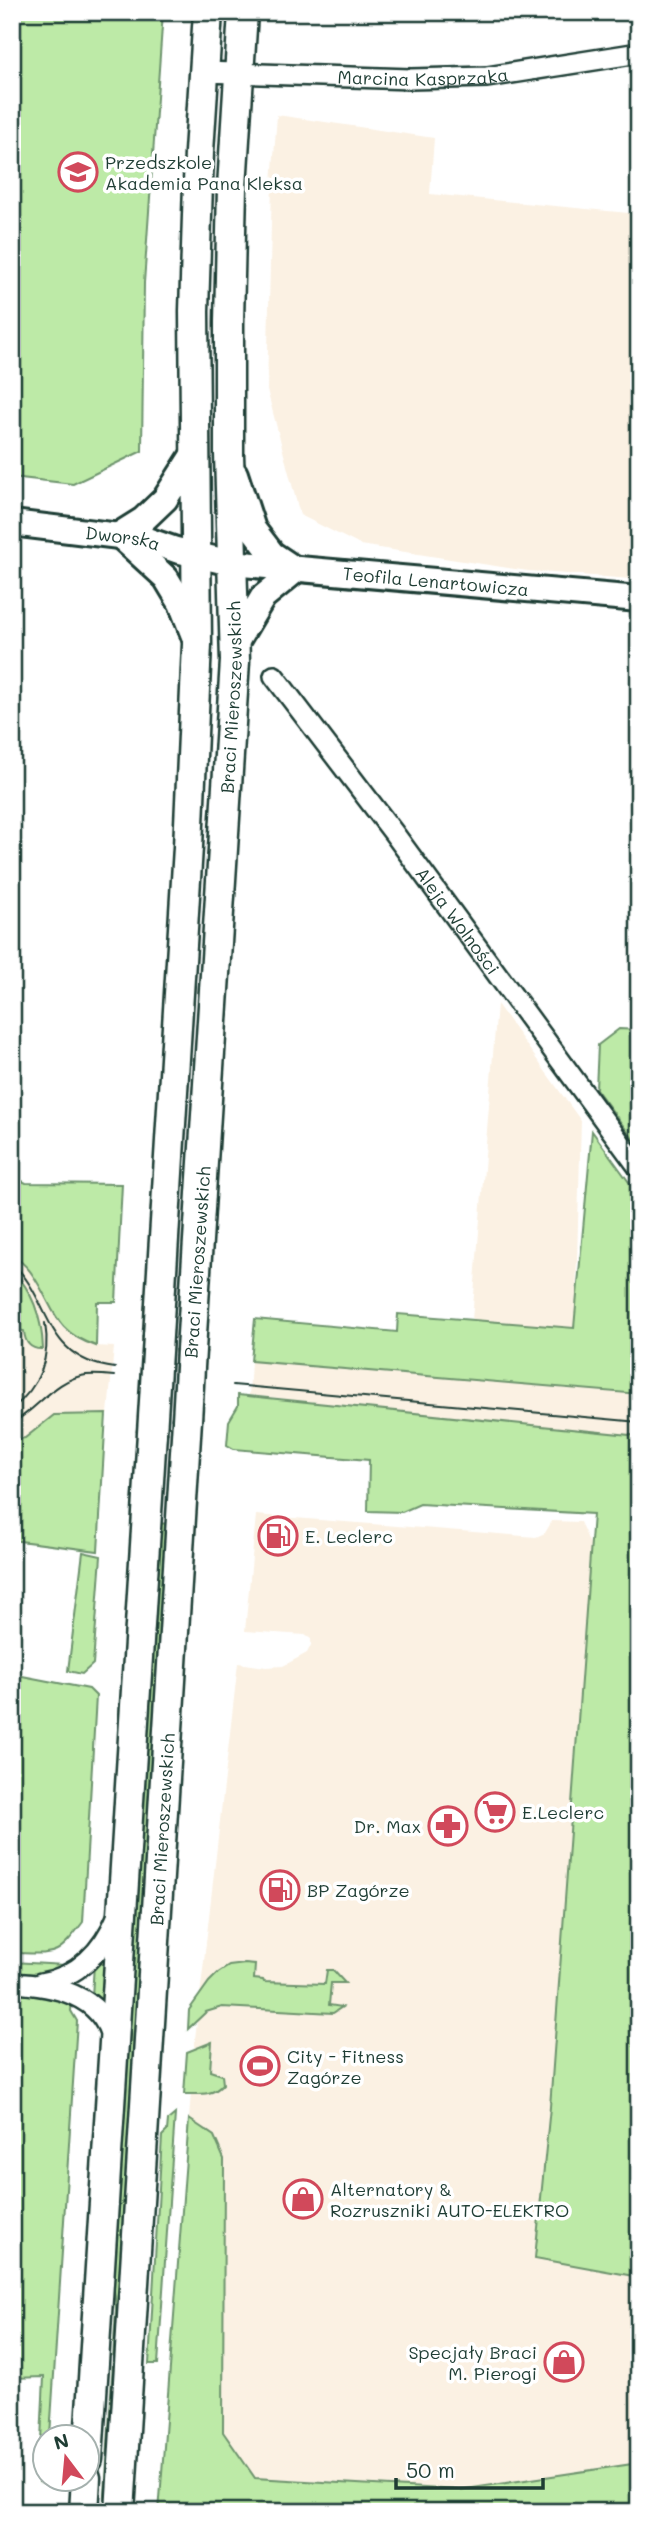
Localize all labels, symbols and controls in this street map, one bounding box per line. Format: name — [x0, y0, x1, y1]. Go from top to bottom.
street label: Marcina Kasprzaka — [337, 62, 510, 91]
place label: Przedszkole Akademia Pana Kleksa — [105, 150, 303, 195]
school or university icon: Przedszkole Akademia Pana Kleksa — [57, 151, 99, 193]
street label: Dworska — [84, 520, 164, 556]
street label: Teofila Lenartowicza — [342, 561, 530, 601]
street label: Braci Mieroszewskich — [215, 601, 247, 794]
street label: Aleja Wolności — [410, 862, 505, 979]
street label: Braci Mieroszewskich — [178, 1165, 216, 1359]
fuel station icon: E. Leclerc — [257, 1515, 299, 1557]
place label: E. Leclerc — [305, 1524, 393, 1548]
street label: Braci Mieroszewskich — [144, 1732, 180, 1926]
supermarket icon: E.Leclerc — [474, 1791, 516, 1833]
place label: E.Leclerc — [522, 1800, 604, 1824]
pharmacy icon: Dr. Max — [427, 1805, 469, 1847]
place label: Dr. Max — [354, 1814, 421, 1838]
fuel station icon: BP Zagórze — [259, 1869, 301, 1911]
place label: BP Zagórze — [307, 1878, 410, 1902]
place label: City - Fitness Zagórze — [287, 2044, 404, 2089]
sports icon: City - Fitness Zagórze — [239, 2045, 281, 2087]
place label: Alternatory & Rozruszniki AUTO-ELEKTRO — [330, 2177, 569, 2222]
shop icon: Alternatory & Rozruszniki AUTO-ELEKTRO — [282, 2178, 324, 2220]
place label: Specjały Braci M. Pierogi — [408, 2340, 537, 2385]
shop icon: Specjały Braci M. Pierogi — [543, 2341, 585, 2383]
north arrow — [32, 2422, 102, 2492]
text: N — [51, 2427, 72, 2455]
scale bar — [396, 2447, 542, 2491]
text: 50 m — [406, 2456, 455, 2483]

